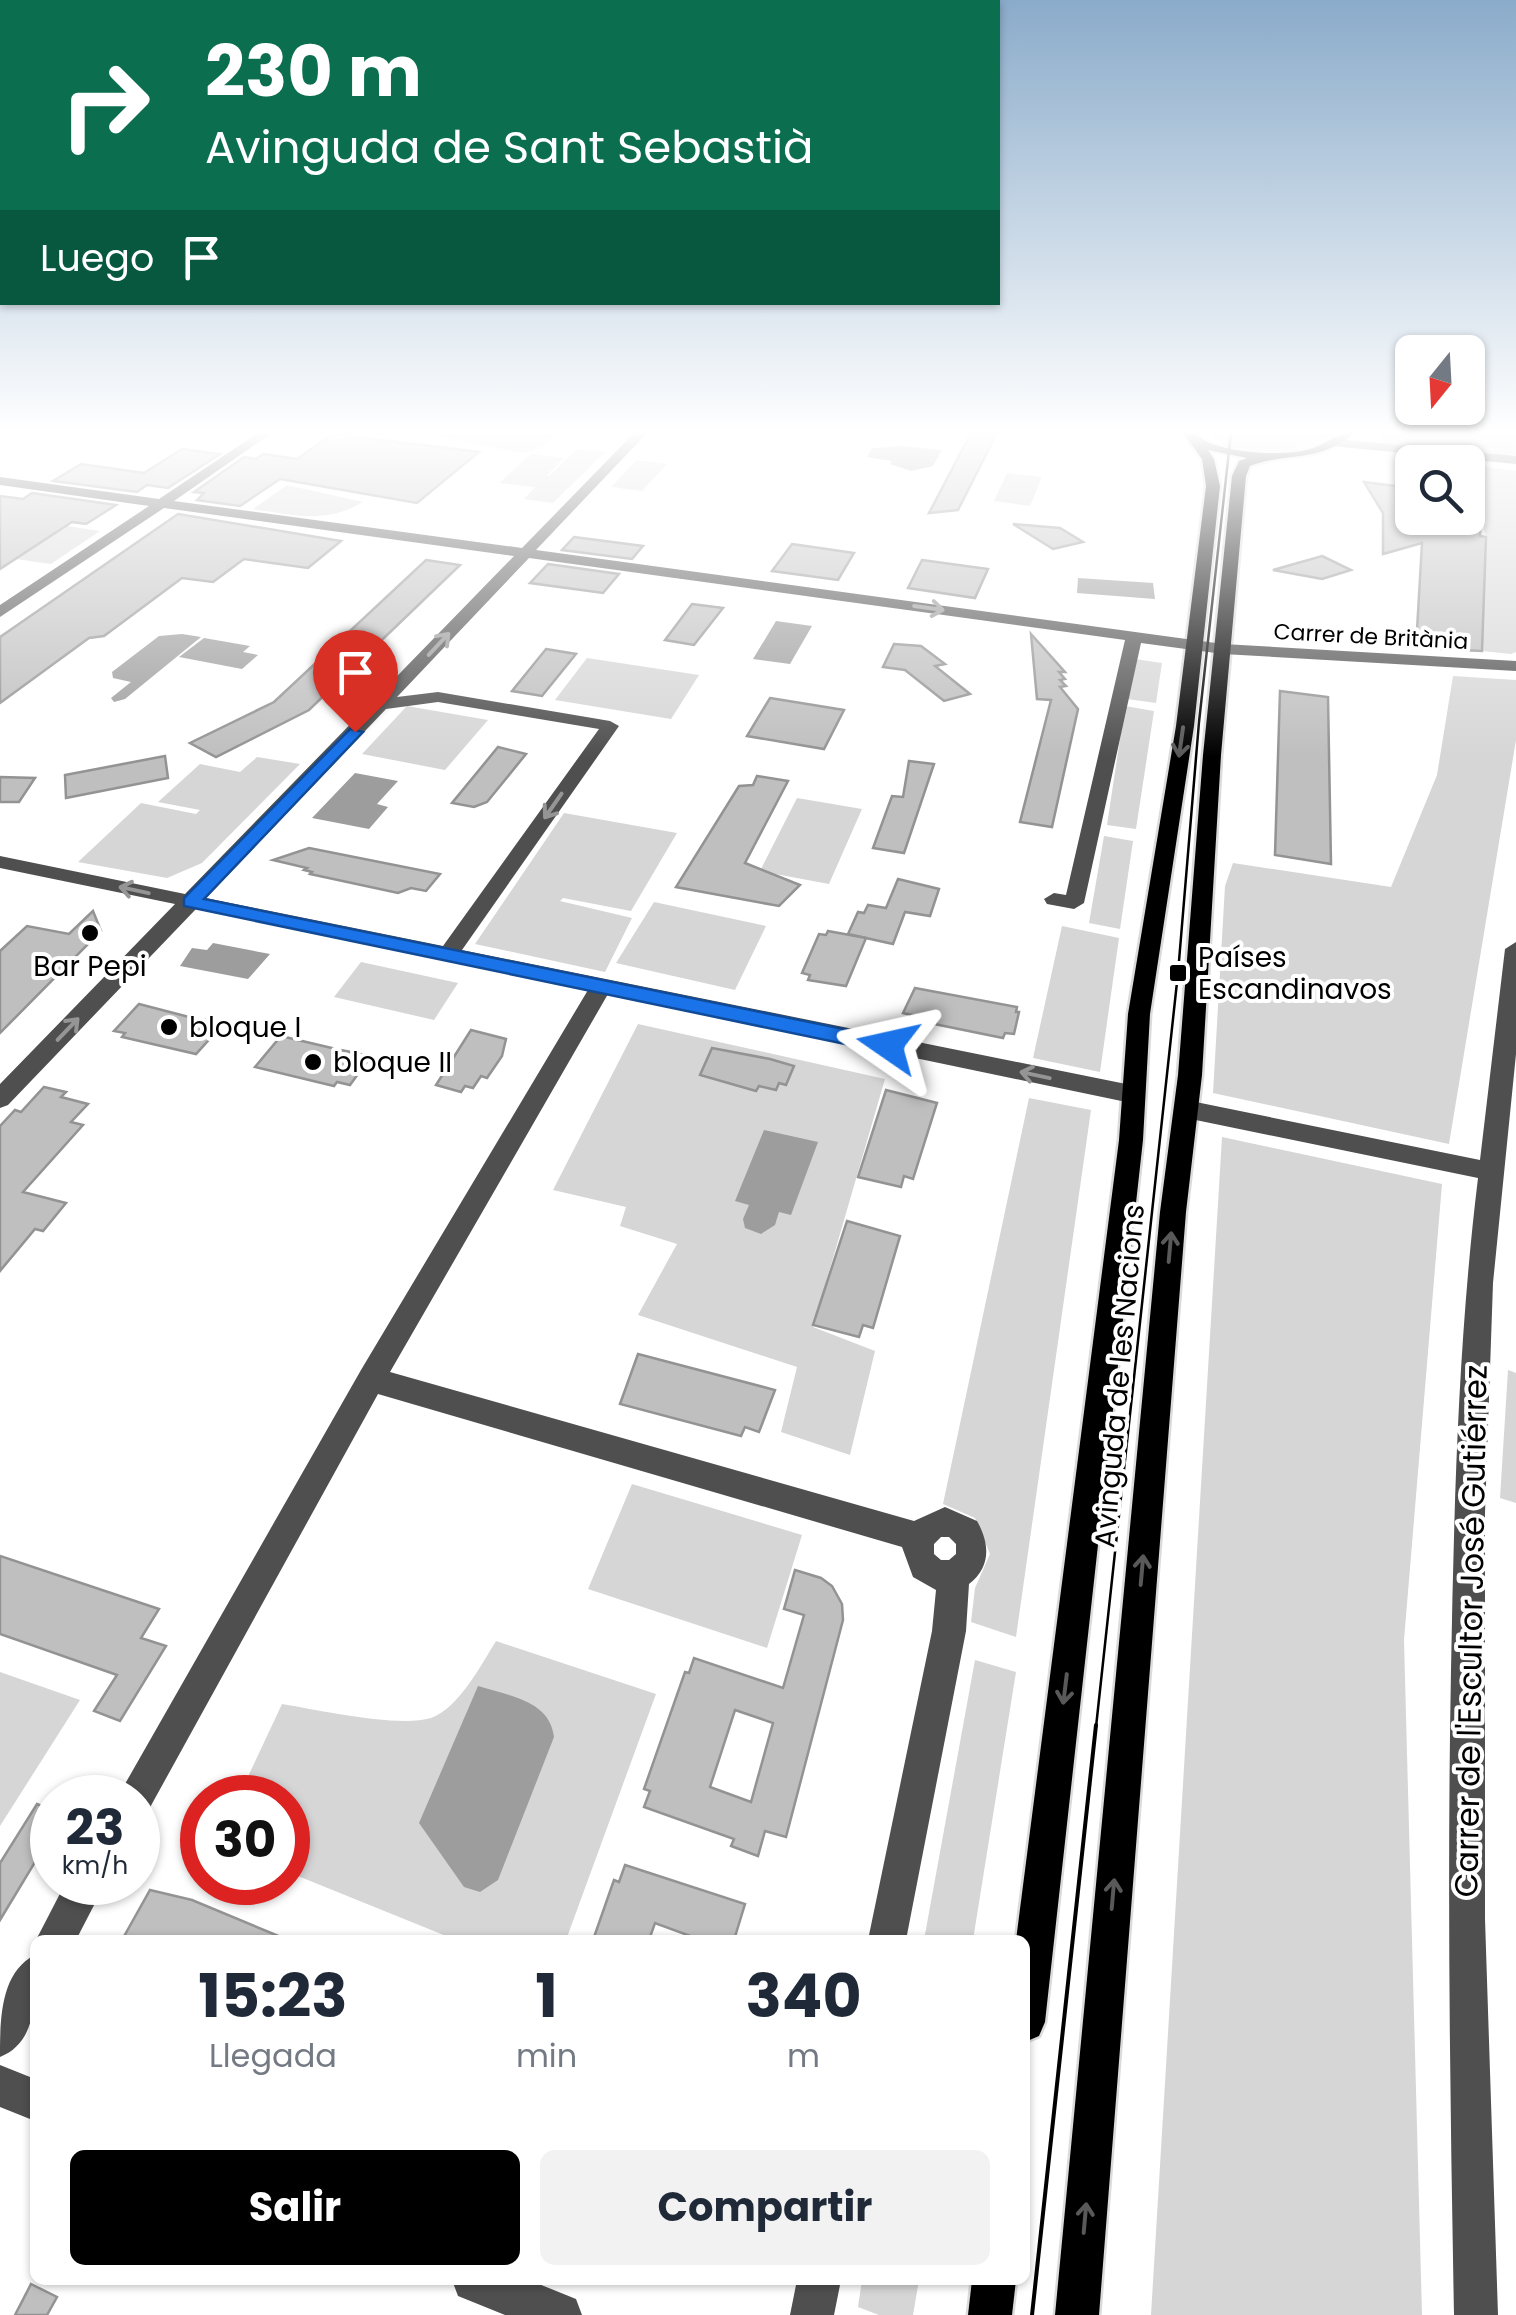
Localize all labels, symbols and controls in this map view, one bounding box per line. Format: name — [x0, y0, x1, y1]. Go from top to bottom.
text: 230 m — [205, 22, 422, 121]
icon: right — [40, 40, 170, 170]
text: Avinguda de Sant Sebastià — [205, 116, 813, 179]
icon: arrive — [174, 230, 229, 285]
text: Luego — [40, 231, 154, 284]
north arrow — [1395, 335, 1485, 425]
map controls — [1395, 335, 1485, 535]
button: search — [1395, 445, 1485, 535]
one-way arrow — [912, 599, 944, 618]
street label: Carrer de Britània — [1273, 616, 1469, 657]
pin — [313, 630, 398, 733]
one-way arrow — [427, 632, 451, 656]
icon: arrive — [328, 645, 383, 700]
one-way arrow — [1171, 725, 1190, 757]
one-way arrow — [543, 792, 564, 819]
one-way arrow — [119, 880, 151, 899]
marker: Bar Pepi — [79, 922, 101, 944]
place label: Países Escandinavos — [1198, 938, 1392, 1009]
place label: Bar Pepi — [33, 947, 147, 986]
marker: Países Escandinavos — [1167, 962, 1189, 984]
position arrow — [836, 993, 940, 1097]
place label: bloque I — [189, 1008, 301, 1047]
marker: bloque I — [158, 1016, 180, 1038]
one-way arrow — [56, 1017, 80, 1041]
place label: bloque II — [333, 1043, 452, 1082]
marker: bloque II — [302, 1051, 324, 1073]
one-way arrow — [1020, 1065, 1052, 1084]
street label: Avinguda de les Nacions — [1085, 1203, 1154, 1549]
one-way arrow — [1160, 1231, 1179, 1263]
street label: Carrer de l'Escultor José Gutiérrez — [1443, 1364, 1498, 1898]
one-way arrow — [1132, 1555, 1151, 1587]
one-way arrow — [1055, 1672, 1074, 1704]
speed limit sign: 30 — [180, 1775, 310, 1905]
text: 23 — [66, 1792, 124, 1863]
text: km/h — [62, 1848, 128, 1883]
one-way arrow — [1104, 1879, 1123, 1911]
text: 15:23 — [198, 1954, 348, 2038]
text: 1 — [535, 1954, 558, 2038]
text: 340 — [746, 1954, 862, 2038]
text: Llegada — [209, 2033, 337, 2078]
text: min — [516, 2033, 577, 2078]
text: m — [787, 2033, 820, 2078]
button: Salir — [70, 2150, 520, 2265]
button: Compartir — [540, 2150, 990, 2265]
one-way arrow — [1076, 2202, 1095, 2234]

